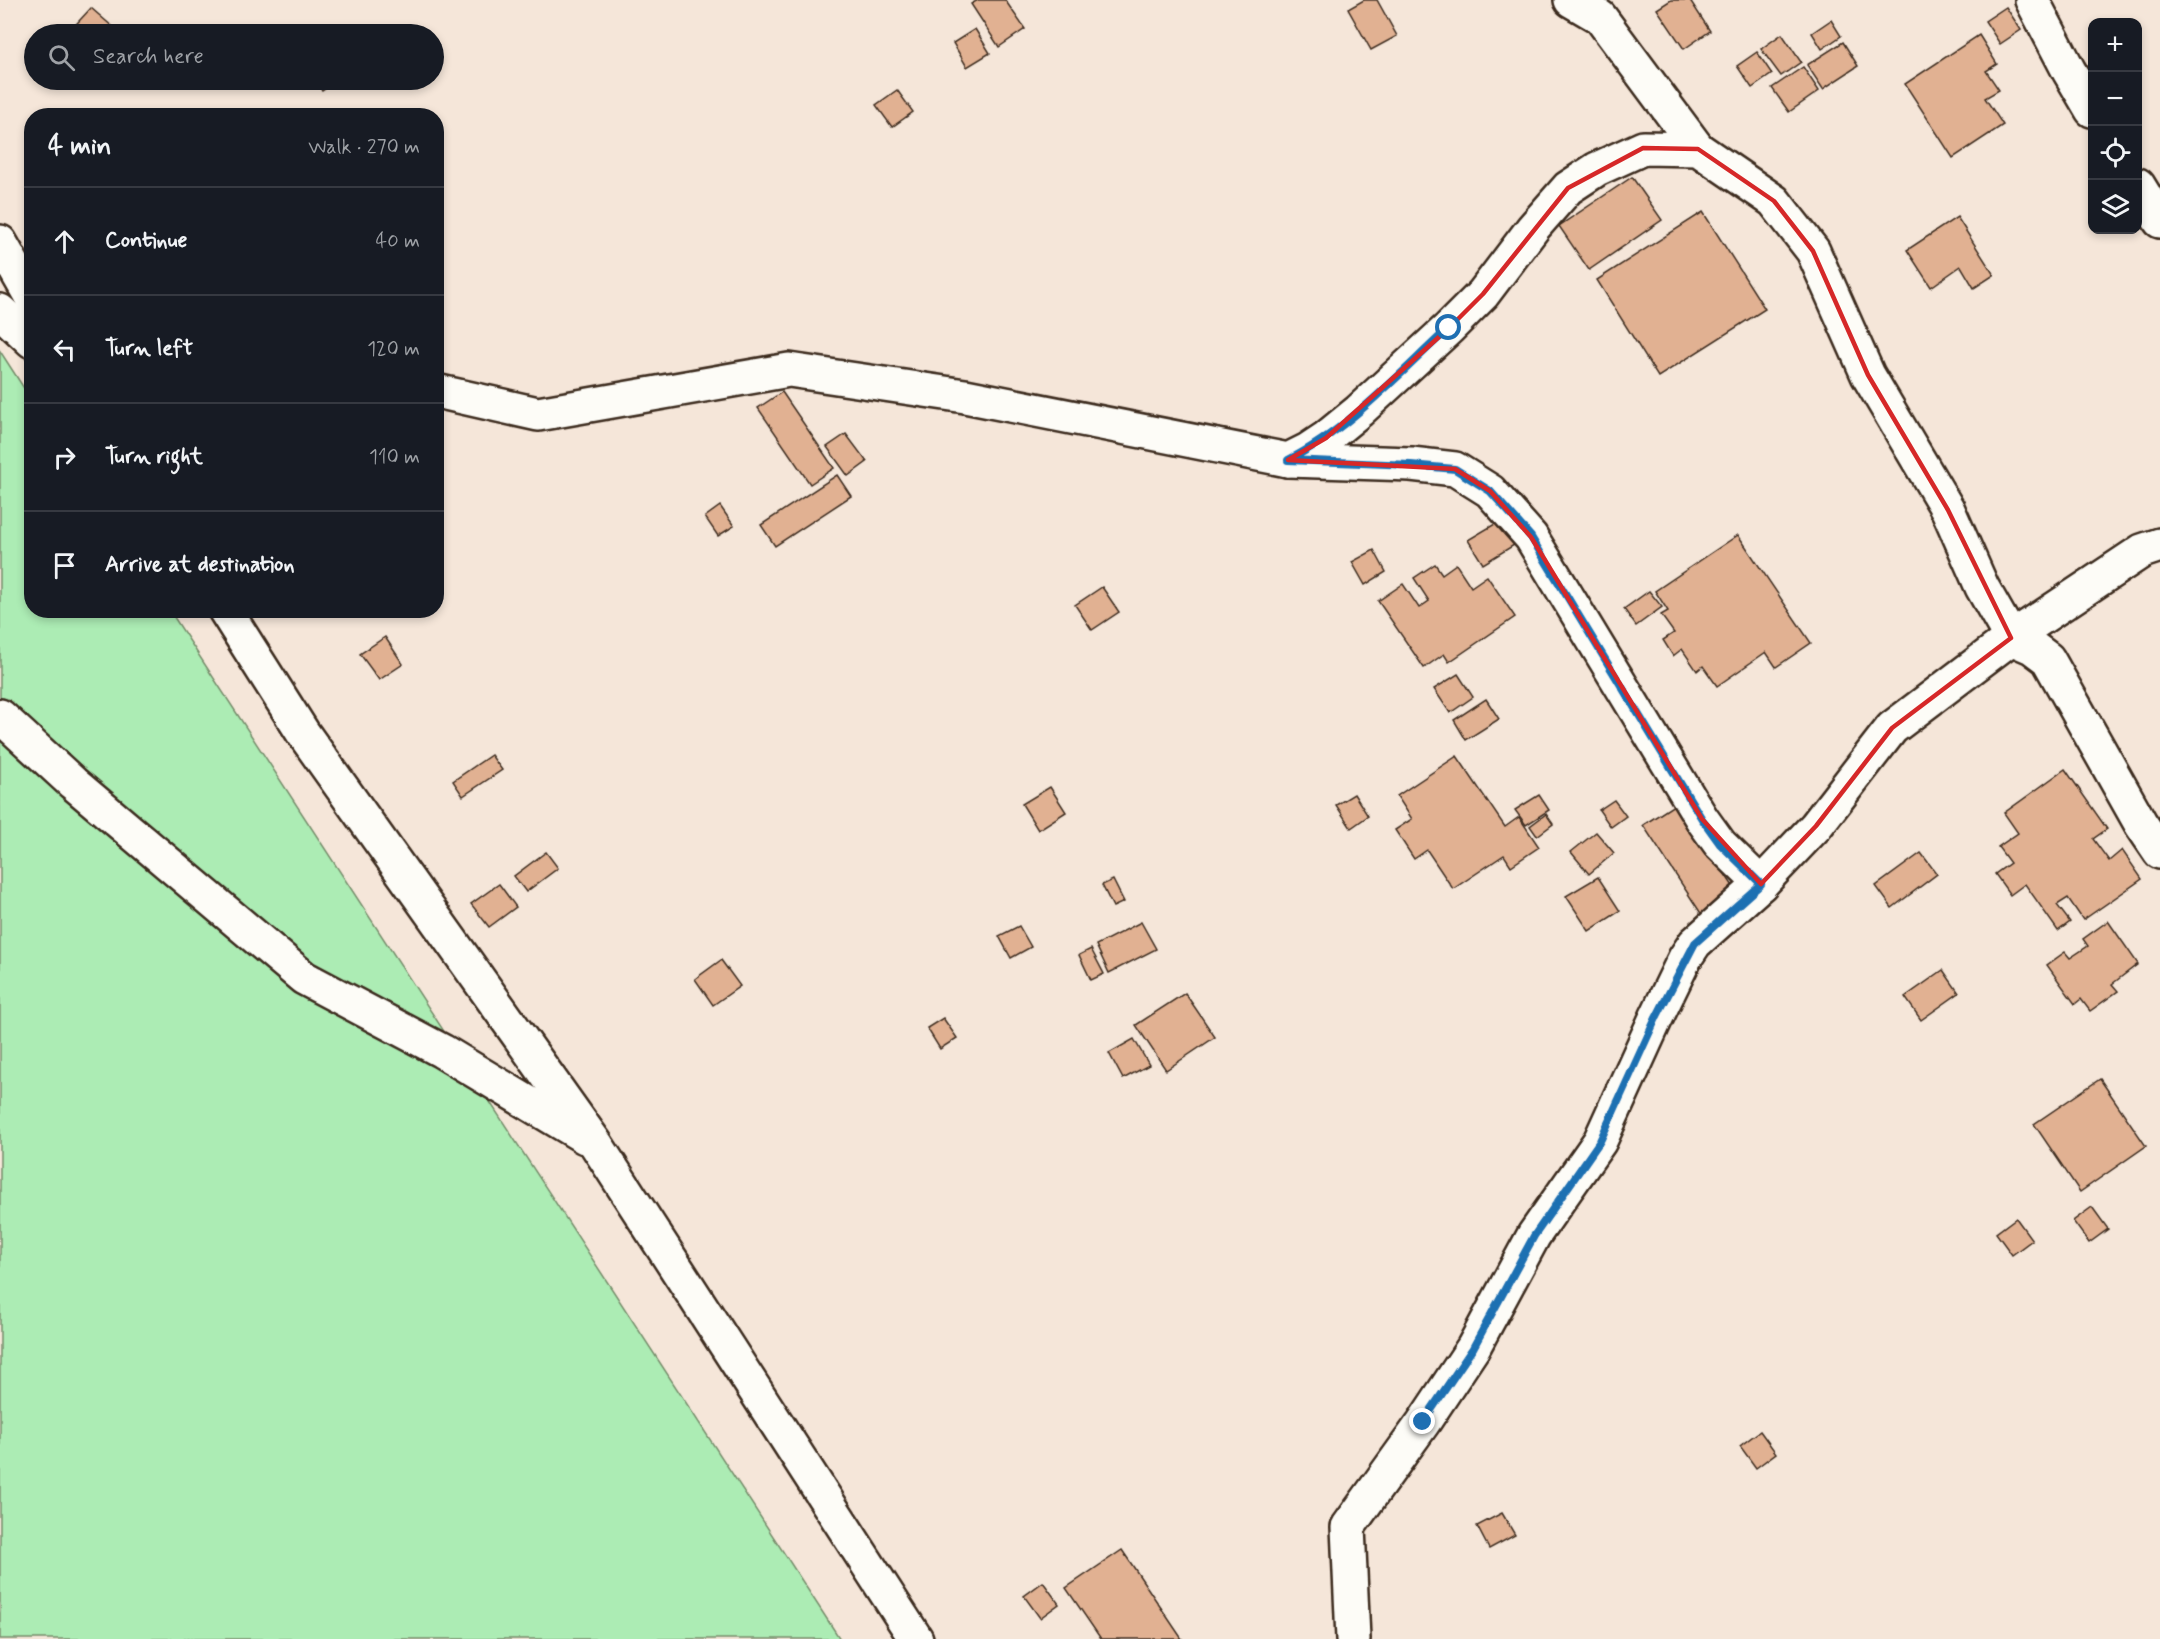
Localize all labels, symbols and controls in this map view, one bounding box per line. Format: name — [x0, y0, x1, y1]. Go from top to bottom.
map controls — [2088, 18, 2142, 234]
button: + — [2088, 18, 2142, 72]
search box — [24, 24, 444, 90]
icon: search — [45, 41, 78, 74]
text: Search here — [93, 43, 204, 71]
button: − — [2088, 72, 2142, 126]
button: locate — [2088, 126, 2142, 180]
text: 4 min — [48, 130, 111, 164]
text: Walk · 270 m — [308, 134, 420, 161]
button: layers — [2088, 180, 2142, 234]
icon: ahead — [48, 225, 81, 258]
text: Continue — [105, 227, 187, 255]
text: 40 m — [376, 228, 420, 255]
route start — [1435, 314, 1461, 340]
icon: left — [48, 333, 81, 366]
text: Turn left — [105, 335, 193, 363]
text: 120 m — [367, 336, 420, 363]
icon: right — [48, 441, 81, 474]
text: Turn right — [105, 443, 203, 471]
text: 110 m — [369, 444, 420, 471]
icon: arrive — [48, 549, 81, 582]
text: Arrive at destination — [105, 551, 295, 579]
route end — [1409, 1408, 1435, 1434]

